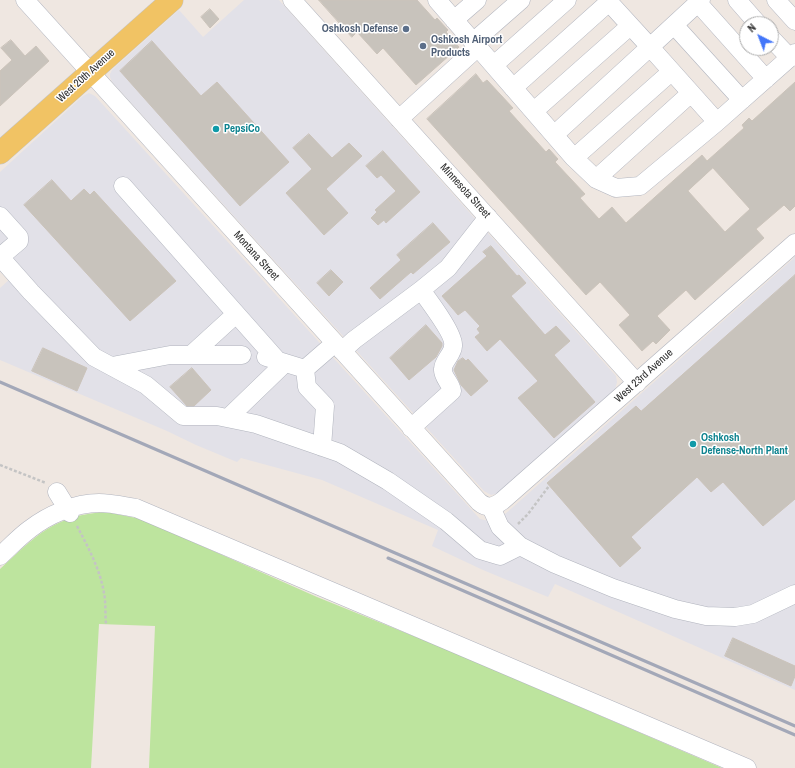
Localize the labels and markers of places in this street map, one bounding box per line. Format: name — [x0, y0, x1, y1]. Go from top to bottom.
place label: Oshkosh Defense — [322, 22, 398, 36]
marker: Oshkosh Defense — [401, 24, 411, 34]
place label: Oshkosh Airport Products — [431, 33, 502, 59]
marker: Oshkosh Airport Products — [418, 41, 428, 51]
place label: PepsiCo — [224, 122, 260, 136]
marker: PepsiCo — [211, 124, 221, 134]
place label: Oshkosh Defense-North Plant — [701, 431, 788, 457]
marker: Oshkosh Defense-North Plant — [688, 439, 698, 449]

